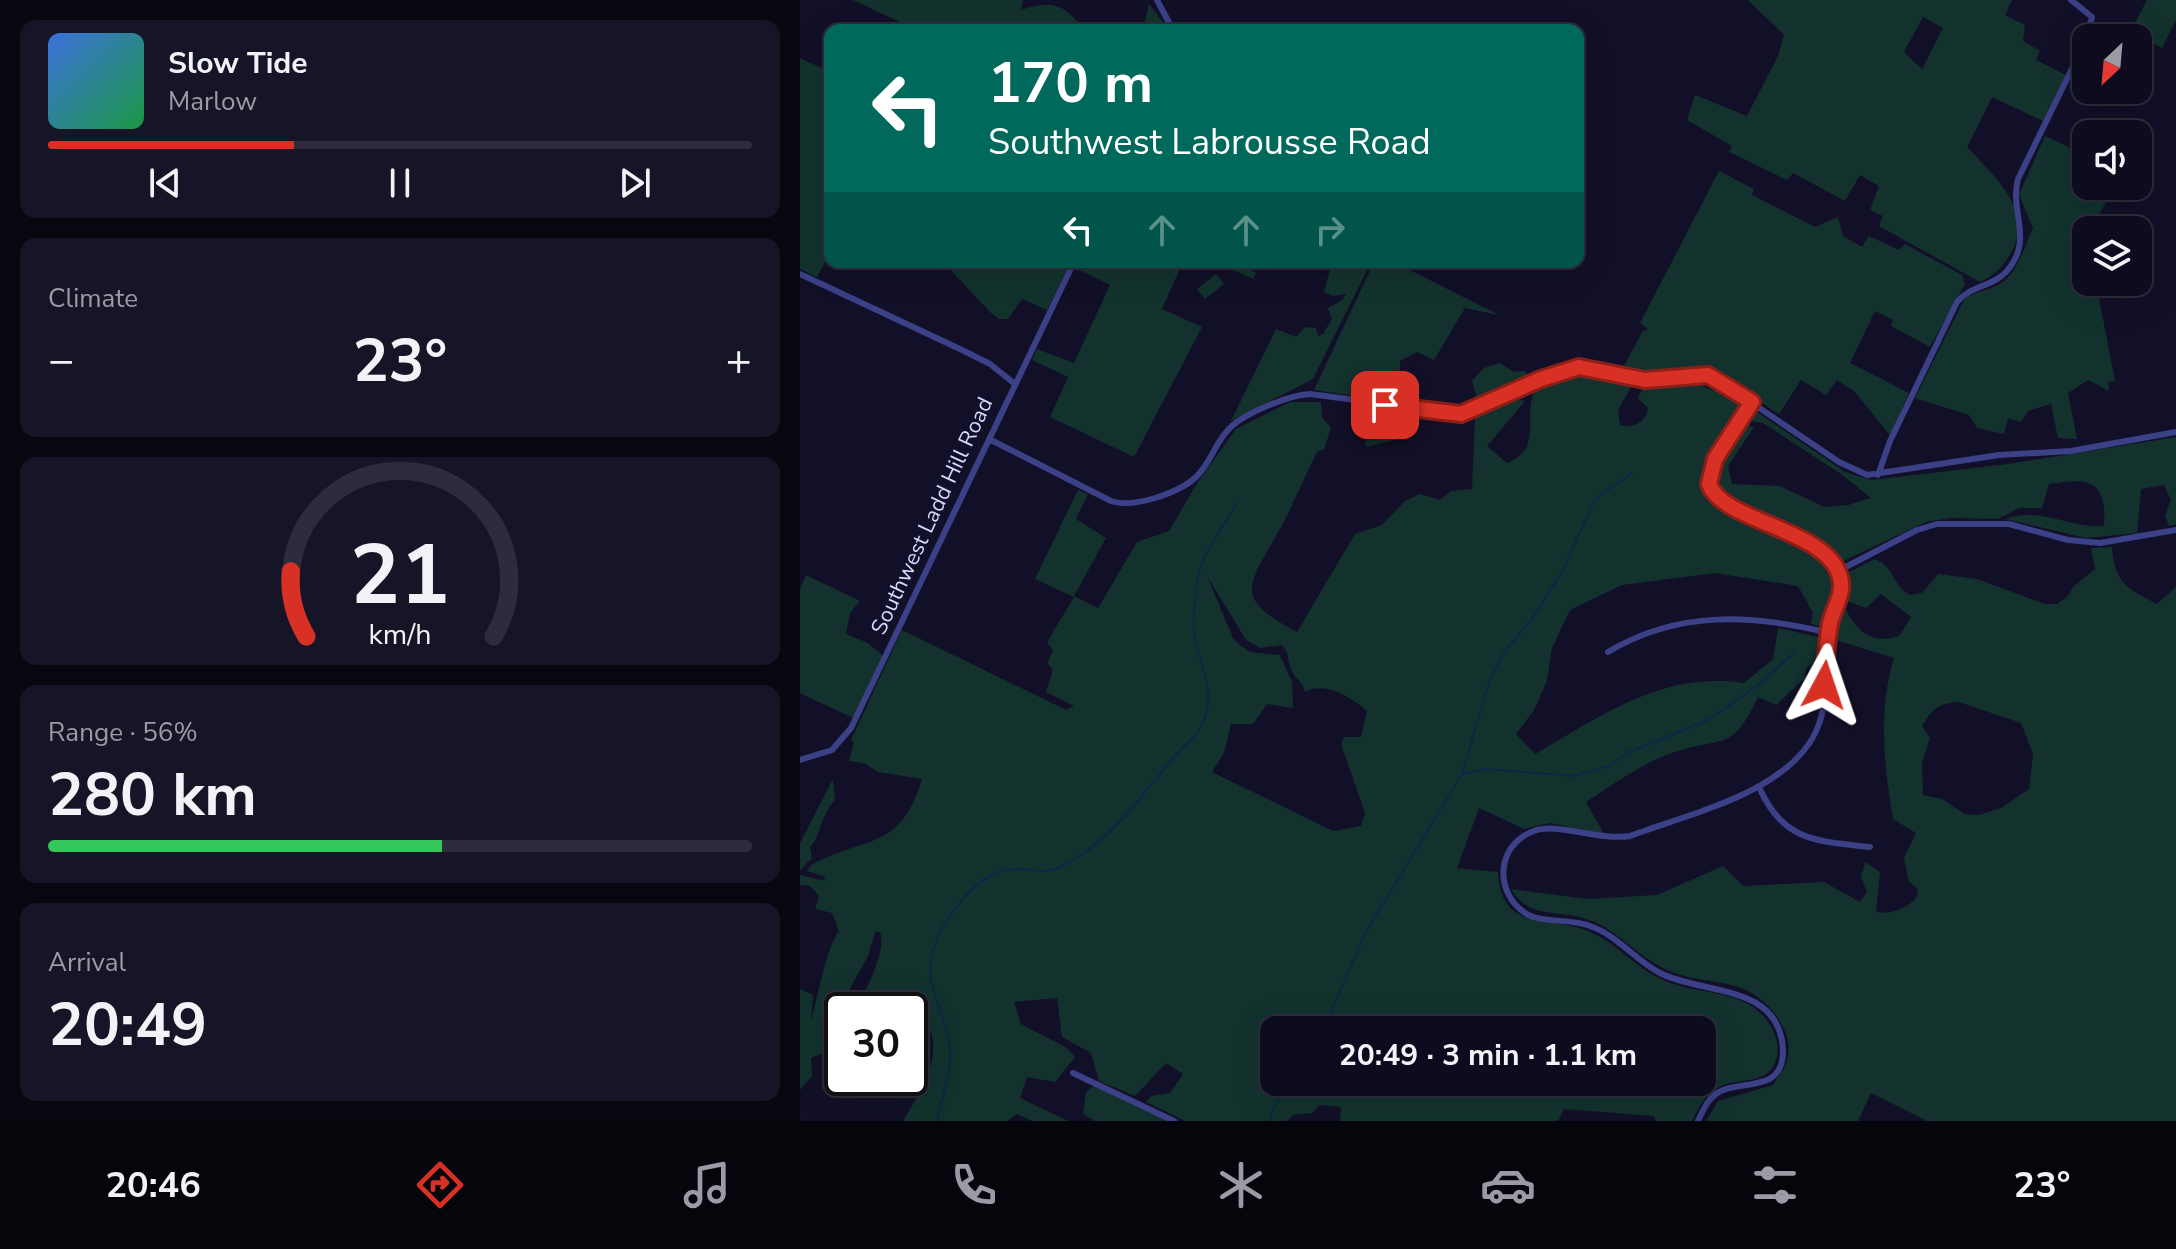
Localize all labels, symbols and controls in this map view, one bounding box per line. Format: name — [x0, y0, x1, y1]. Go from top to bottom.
north arrow — [2072, 24, 2152, 104]
map controls — [2072, 24, 2152, 296]
text: Slow Tide — [168, 43, 308, 84]
text: 170 m — [988, 45, 1153, 122]
icon: left — [856, 56, 960, 160]
text: Marlow — [168, 84, 257, 119]
text: Southwest Labrousse Road — [988, 118, 1431, 167]
button: sound — [2072, 120, 2152, 200]
icon: previous — [143, 161, 187, 205]
icon: pause — [378, 161, 422, 205]
icon: next — [613, 161, 657, 205]
icon: left — [1056, 208, 1100, 252]
icon: ahead — [1140, 208, 1184, 252]
icon: ahead — [1224, 208, 1268, 252]
icon: right — [1308, 208, 1352, 252]
button: layers — [2072, 216, 2152, 296]
text: Climate — [48, 281, 138, 316]
text: 23° — [353, 320, 447, 402]
text: − — [48, 331, 74, 391]
text: + — [726, 331, 752, 391]
pin — [1351, 371, 1419, 439]
icon: arrive — [1363, 383, 1407, 427]
street label: Southwest Ladd Hill Road — [864, 392, 1000, 640]
text: 21 — [350, 518, 450, 631]
text: km/h — [369, 615, 431, 654]
position arrow — [1782, 643, 1866, 727]
text: Range · 56% — [48, 715, 198, 750]
text: 280 km — [48, 754, 257, 836]
text: Arrival — [48, 945, 126, 980]
text: 20:49 — [48, 984, 207, 1066]
speed limit sign: 30 — [824, 992, 928, 1096]
text: 20:49 · 3 min · 1.1 km — [1339, 1035, 1637, 1076]
icon: directions — [412, 1157, 468, 1213]
icon: music — [679, 1157, 735, 1213]
icon: phone — [946, 1157, 1002, 1213]
icon: climate — [1213, 1157, 1269, 1213]
icon: car — [1480, 1157, 1536, 1213]
icon: filters — [1747, 1157, 1803, 1213]
text: 20:46 — [105, 1161, 201, 1210]
text: 23° — [2014, 1161, 2070, 1210]

